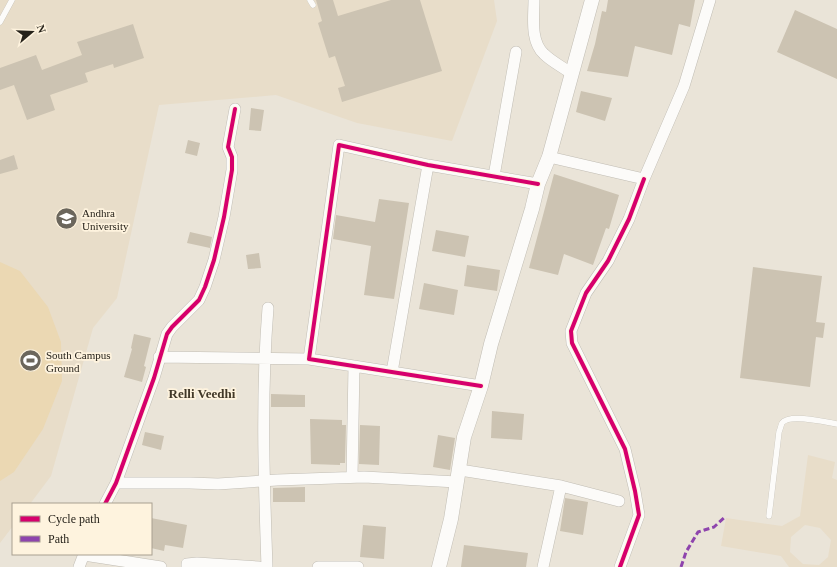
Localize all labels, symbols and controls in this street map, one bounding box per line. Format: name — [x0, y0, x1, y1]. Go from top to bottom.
north arrow — [12, 12, 52, 52]
text: N — [34, 23, 48, 35]
school or university icon: Andhra University — [54, 206, 80, 232]
place label: Andhra University — [82, 207, 129, 232]
sports icon: South Campus Ground — [18, 348, 44, 374]
place label: South Campus Ground — [46, 349, 110, 374]
district label: Relli Veedhi — [169, 386, 236, 401]
legend — [12, 503, 152, 555]
text: Cycle path — [48, 512, 100, 526]
text: Path — [48, 532, 69, 546]

